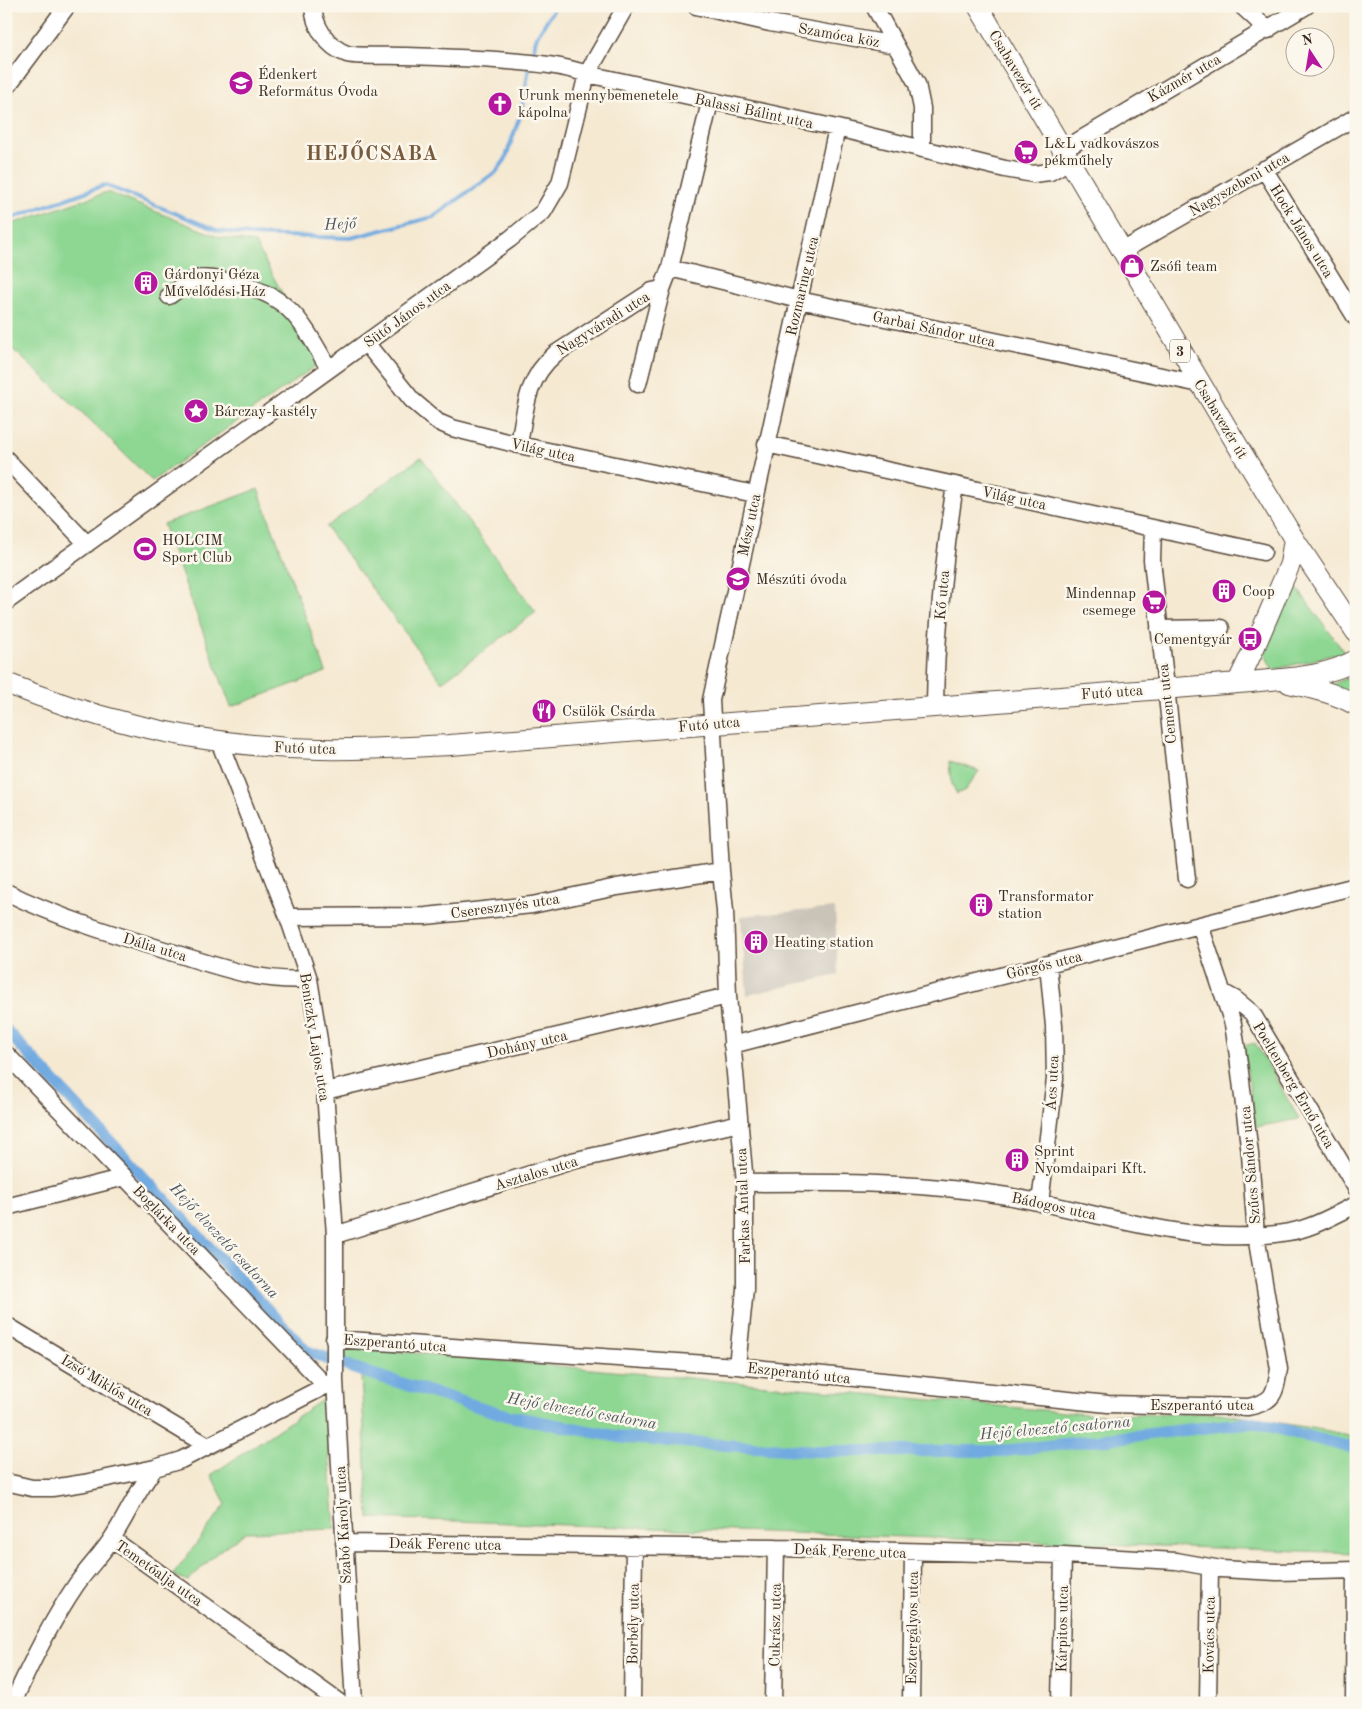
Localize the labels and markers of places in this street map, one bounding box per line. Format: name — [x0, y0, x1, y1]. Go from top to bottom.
place label: Édenkert Református Óvoda — [258, 65, 378, 100]
school or university icon: Édenkert Református Óvoda — [228, 70, 254, 96]
place label: Urunk mennybemenetele kápolna — [518, 89, 679, 121]
church icon: Urunk mennybemenetele kápolna — [487, 91, 513, 117]
place label: L&L vadkovászos pékműhely — [1044, 137, 1159, 169]
supermarket icon: L&L vadkovászos pékműhely — [1013, 139, 1039, 165]
shop icon: Zsófi team — [1119, 253, 1145, 279]
place label: Zsófi team — [1150, 260, 1217, 275]
place label: Gárdonyi Géza Művelődési Ház — [164, 268, 266, 300]
building icon: Gárdonyi Géza Művelődési Ház — [133, 270, 159, 296]
place icon: Bárczay-kastély — [183, 398, 209, 424]
place label: Bárczay-kastély — [214, 405, 318, 420]
place label: HOLCIM Sport Club — [162, 534, 232, 566]
sports icon: HOLCIM Sport Club — [132, 536, 158, 562]
school or university icon: Mészúti óvoda — [725, 566, 751, 592]
place label: Mészúti óvoda — [756, 573, 847, 588]
building icon: Coop — [1211, 578, 1237, 604]
place label: Coop — [1242, 585, 1275, 600]
place label: Mindennap csemege — [1065, 587, 1136, 619]
supermarket icon: Mindennap csemege — [1141, 589, 1167, 615]
bus stop icon: Cementgyár — [1237, 626, 1263, 652]
place label: Cementgyár — [1154, 633, 1232, 648]
restaurant icon: Csülök Csárda — [531, 698, 557, 724]
place label: Csülök Csárda — [562, 705, 656, 720]
place label: Transformator station — [998, 890, 1094, 922]
building icon: Transformator station — [968, 892, 994, 918]
building icon: Heating station — [743, 929, 769, 955]
place label: Heating station — [774, 936, 874, 951]
place label: Sprint Nyomdaipari Kft. — [1034, 1145, 1147, 1177]
building icon: Sprint Nyomdaipari Kft. — [1004, 1147, 1030, 1173]

